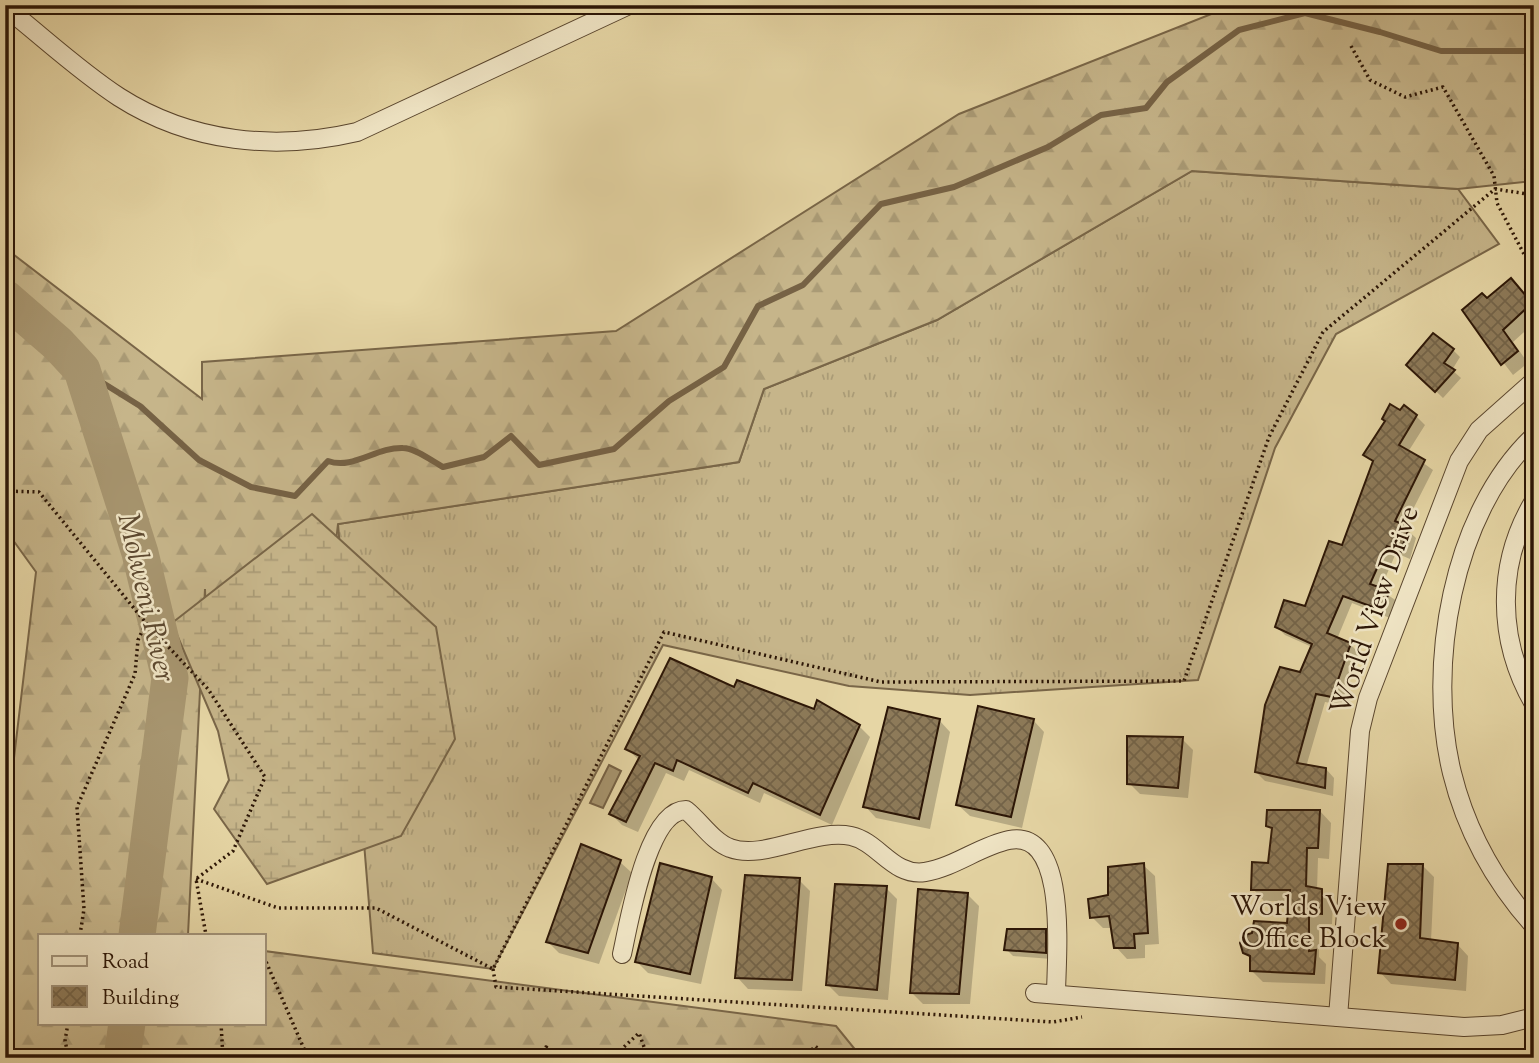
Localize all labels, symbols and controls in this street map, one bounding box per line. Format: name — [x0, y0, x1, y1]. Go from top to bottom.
street label: World View Drive — [1321, 501, 1431, 721]
water label: Molweni River — [105, 509, 185, 687]
place label: Worlds View Office Block — [1230, 888, 1387, 960]
marker: Worlds View Office Block — [1393, 916, 1409, 932]
legend — [38, 934, 266, 1024]
text: Road — [102, 948, 149, 978]
text: Building — [102, 984, 179, 1014]

